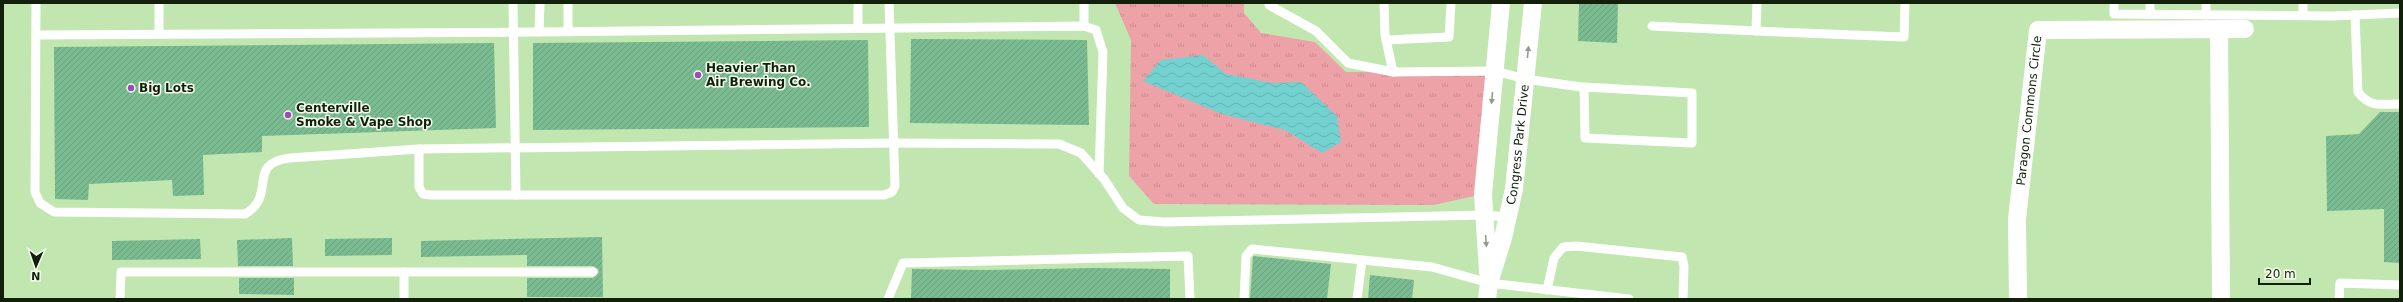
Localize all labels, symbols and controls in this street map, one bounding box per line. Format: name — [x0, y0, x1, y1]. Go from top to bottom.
street label: Paragon Commons Circle — [2014, 35, 2044, 186]
one-way arrow — [1525, 46, 1531, 58]
place label: Heavier Than Air Brewing Co. — [706, 61, 811, 89]
marker: Heavier Than Air Brewing Co. — [693, 70, 703, 80]
place label: Big Lots — [139, 81, 194, 95]
marker: Big Lots — [126, 83, 136, 93]
street label: Congress Park Drive — [1504, 84, 1532, 206]
one-way arrow — [1489, 92, 1496, 104]
place label: Centerville Smoke & Vape Shop — [296, 101, 432, 129]
marker: Centerville Smoke & Vape Shop — [283, 110, 293, 120]
one-way arrow — [1482, 235, 1489, 247]
north arrow — [16, 246, 56, 286]
scale bar — [2259, 260, 2310, 286]
text: 20 m — [2265, 267, 2296, 281]
text: N — [31, 269, 41, 282]

